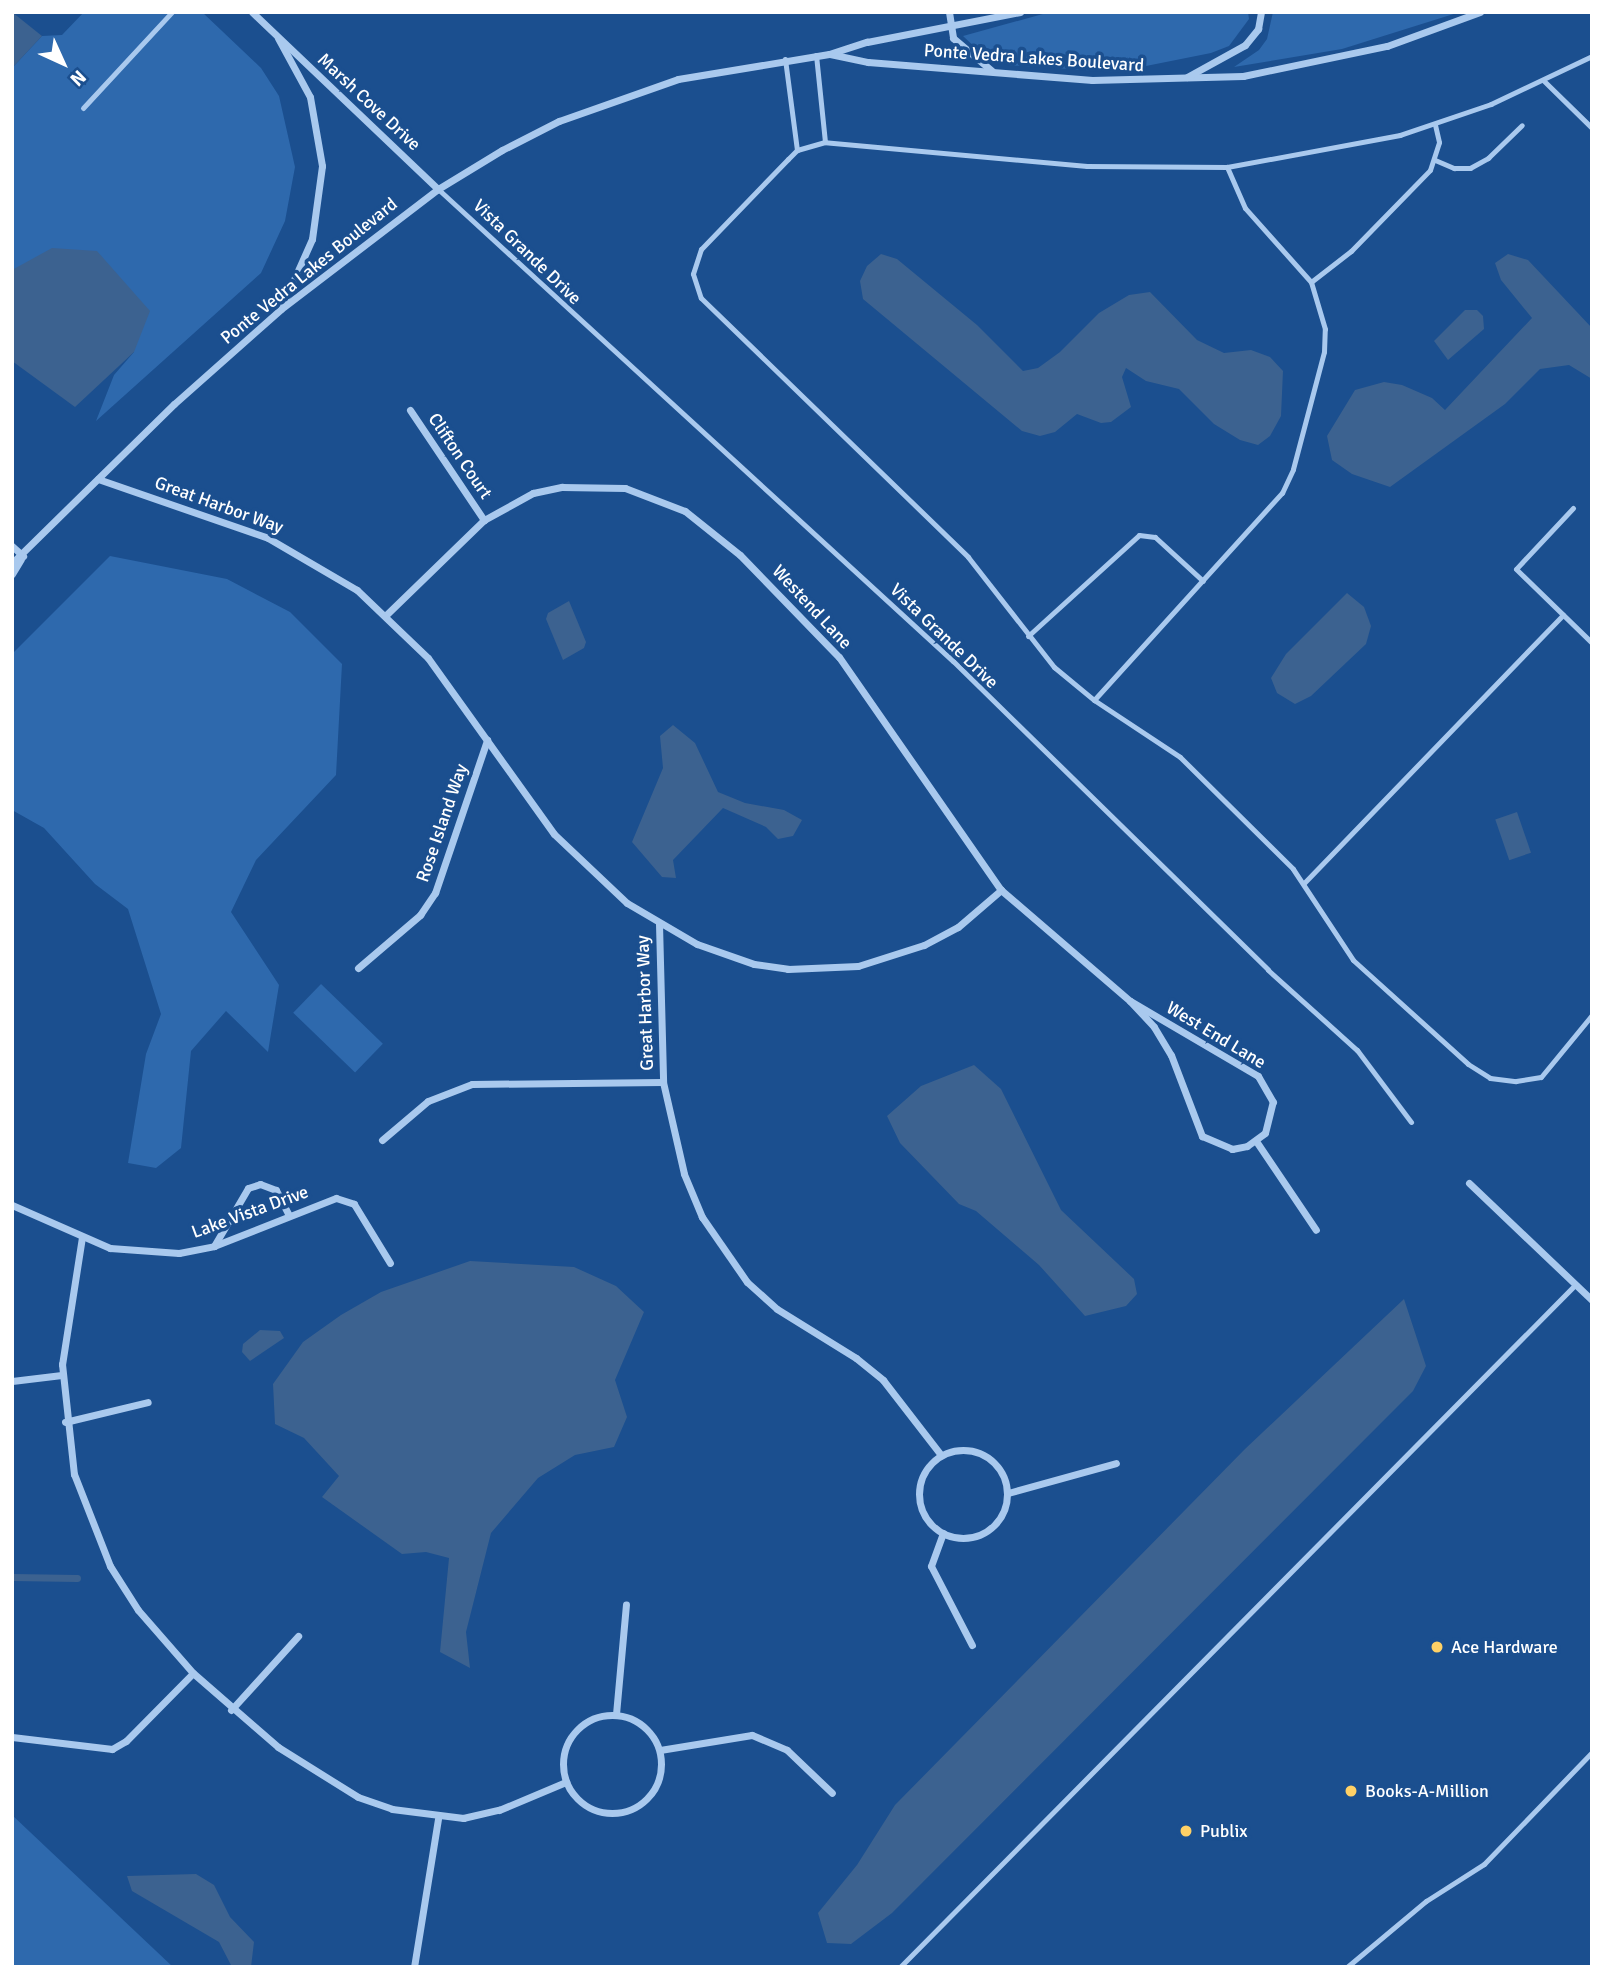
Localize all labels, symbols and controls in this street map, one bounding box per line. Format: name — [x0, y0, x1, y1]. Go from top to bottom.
north arrow — [28, 28, 98, 98]
street label: Ponte Vedra Lakes Boulevard — [923, 40, 1145, 76]
street label: Marsh Cove Drive — [313, 49, 425, 155]
text: N — [65, 65, 91, 91]
street label: Ponte Vedra Lakes Boulevard — [216, 193, 402, 349]
street label: Vista Grande Drive — [468, 195, 586, 309]
street label: Clifton Court — [423, 409, 497, 503]
street label: Great Harbor Way — [152, 472, 286, 538]
street label: Westend Lane — [768, 560, 856, 654]
street label: Vista Grande Drive — [885, 579, 1003, 693]
street label: Rose Island Way — [412, 761, 472, 885]
street label: Great Harbor Way — [632, 935, 658, 1071]
street label: West End Lane — [1162, 997, 1270, 1073]
street label: Lake Vista Drive — [189, 1181, 311, 1243]
place label: Ace Hardware — [1451, 1636, 1558, 1658]
marker: Ace Hardware — [1429, 1639, 1445, 1655]
place label: Books-A-Million — [1365, 1780, 1489, 1802]
marker: Books-A-Million — [1343, 1783, 1359, 1799]
place label: Publix — [1200, 1820, 1248, 1842]
marker: Publix — [1178, 1823, 1194, 1839]

